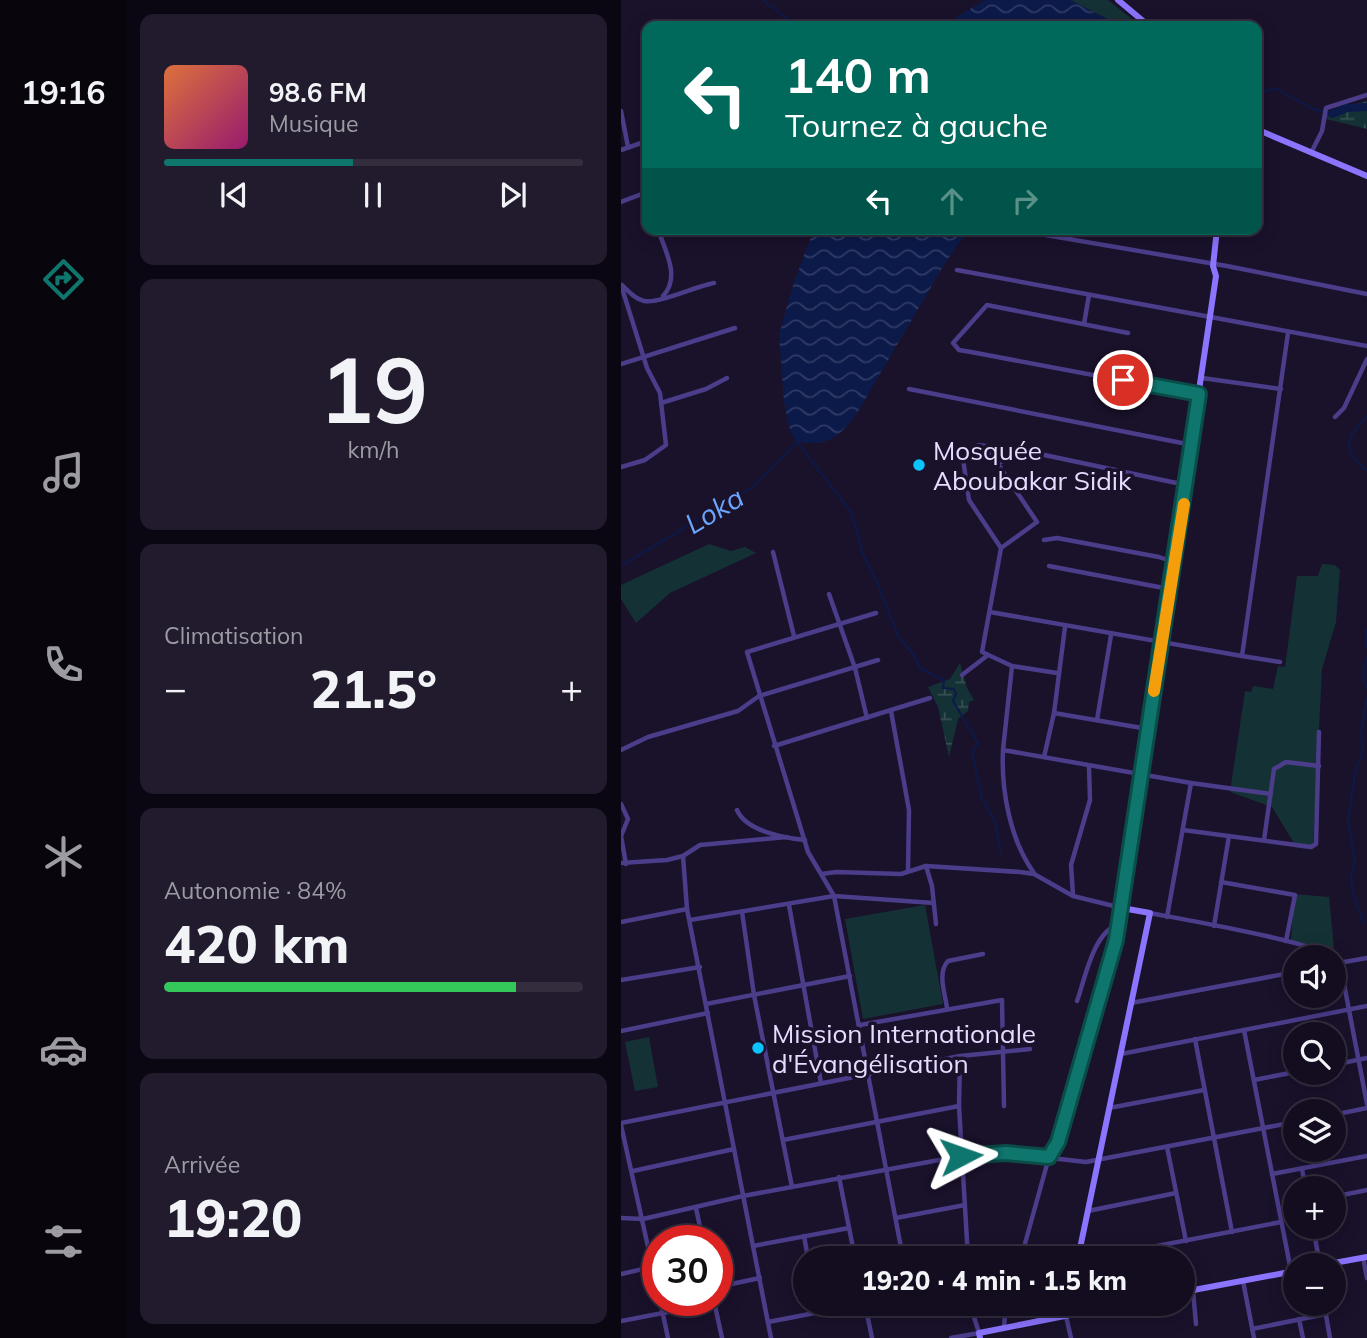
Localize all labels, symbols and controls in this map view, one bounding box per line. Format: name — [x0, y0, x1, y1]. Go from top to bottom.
text: 140 m — [785, 44, 931, 105]
icon: left — [670, 49, 761, 140]
text: 19:16 — [21, 72, 105, 112]
text: 98.6 FM — [269, 76, 367, 109]
text: Tournez à gauche — [785, 105, 1048, 145]
text: Musique — [269, 109, 358, 138]
icon: previous — [215, 176, 253, 214]
icon: pause — [354, 176, 392, 214]
icon: next — [494, 176, 532, 214]
icon: left — [860, 182, 898, 220]
icon: ahead — [933, 182, 971, 220]
icon: right — [1006, 182, 1044, 220]
icon: directions — [39, 255, 88, 304]
text: 19 — [319, 332, 428, 446]
pin — [1093, 350, 1153, 410]
icon: arrive — [1104, 361, 1142, 399]
place label: Mosquée Aboubakar Sidik — [933, 434, 1132, 497]
text: km/h — [347, 435, 400, 464]
icon: music — [39, 448, 88, 497]
marker: Mosquée Aboubakar Sidik — [911, 457, 927, 473]
water label: Loka — [678, 479, 750, 541]
text: Climatisation — [164, 621, 304, 650]
icon: phone — [39, 640, 88, 689]
text: 21.5° — [310, 656, 437, 721]
text: − — [164, 664, 187, 712]
text: + — [560, 664, 583, 712]
icon: climate — [39, 832, 88, 881]
text: Autonomie · 84% — [164, 876, 347, 905]
text: 420 km — [164, 911, 349, 976]
map controls — [1283, 945, 1346, 1316]
button: sound — [1283, 945, 1346, 1008]
place label: Mission Internationale d'Évangélisation — [772, 1017, 1036, 1080]
button: search — [1283, 1022, 1346, 1085]
icon: car — [39, 1025, 88, 1074]
marker: Mission Internationale d'Évangélisation — [750, 1040, 766, 1056]
button: layers — [1283, 1099, 1346, 1162]
position arrow — [924, 1119, 998, 1193]
text: Arrivée — [164, 1150, 240, 1179]
button: + — [1283, 1176, 1346, 1239]
text: 19:20 — [164, 1185, 302, 1250]
icon: filters — [39, 1217, 88, 1266]
speed limit sign: 30 — [642, 1225, 733, 1316]
button: − — [1283, 1253, 1346, 1316]
text: 19:20 · 4 min · 1.5 km — [861, 1264, 1127, 1297]

